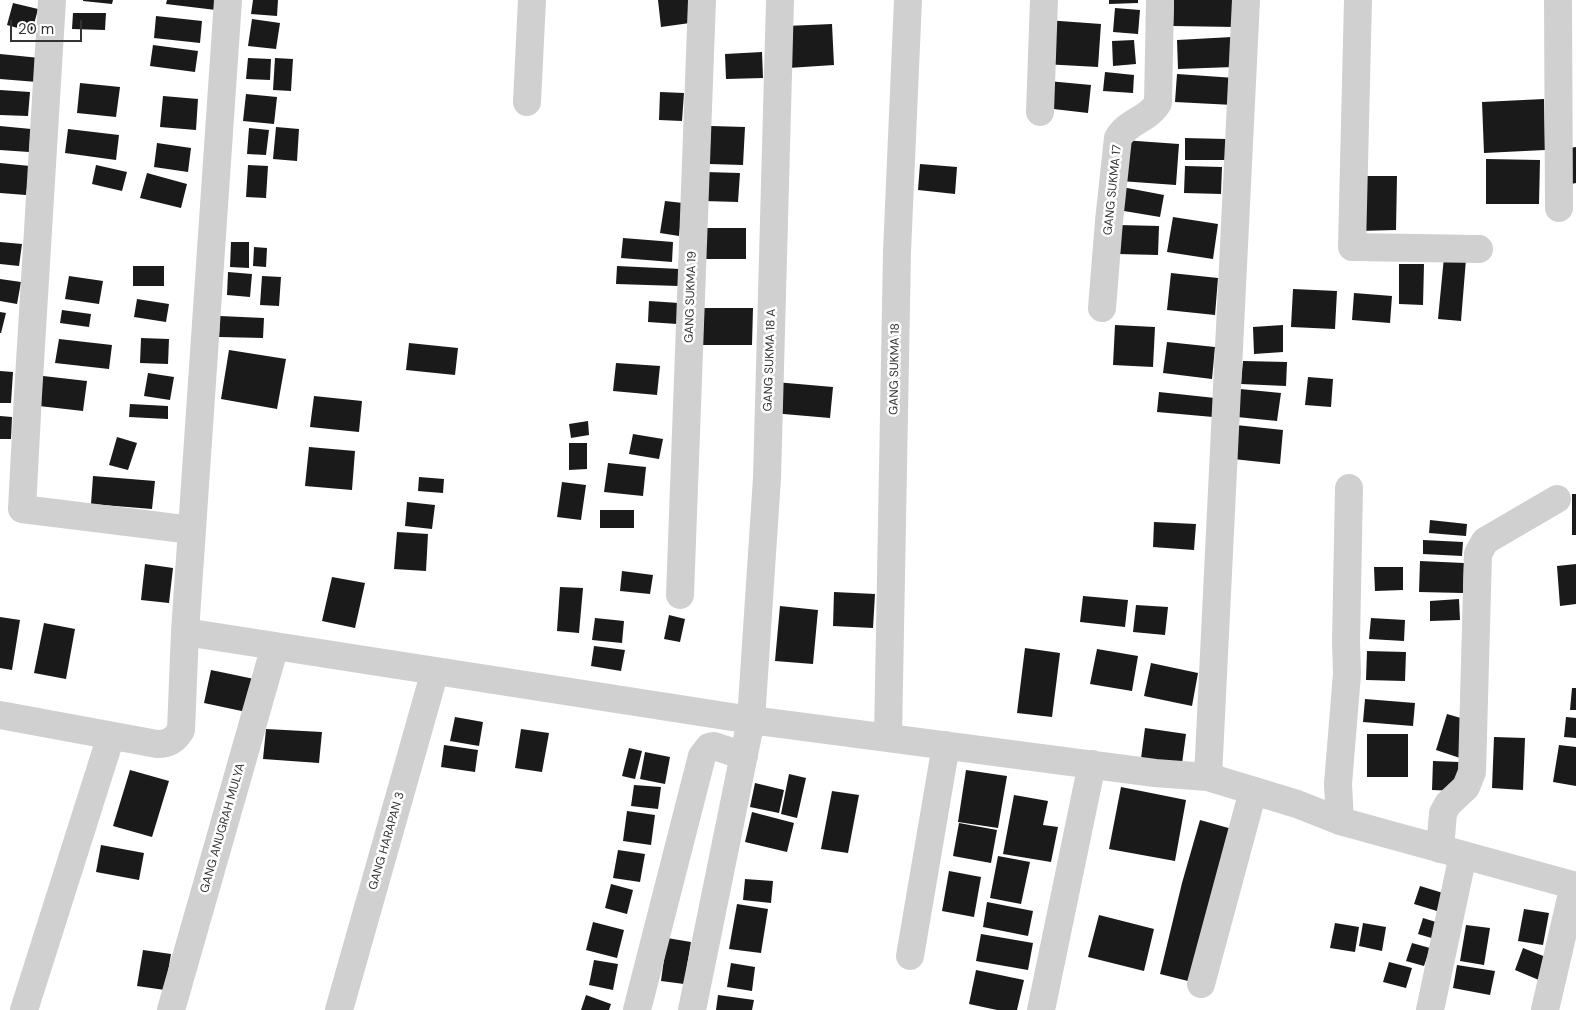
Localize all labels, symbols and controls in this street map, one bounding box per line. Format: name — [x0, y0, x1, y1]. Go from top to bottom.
scale bar — [12, 10, 85, 42]
text: 20 m — [18, 19, 54, 39]
street label: GANG SUKMA 17 — [1101, 144, 1125, 236]
street label: GANG SUKMA 19 — [682, 251, 700, 343]
street label: GANG SUKMA 18 A — [761, 308, 779, 412]
street label: GANG SUKMA 18 — [887, 323, 903, 415]
street label: GANG ANUGRAH MULYA — [198, 761, 248, 895]
street label: GANG HARAPAN 3 — [366, 790, 408, 892]

